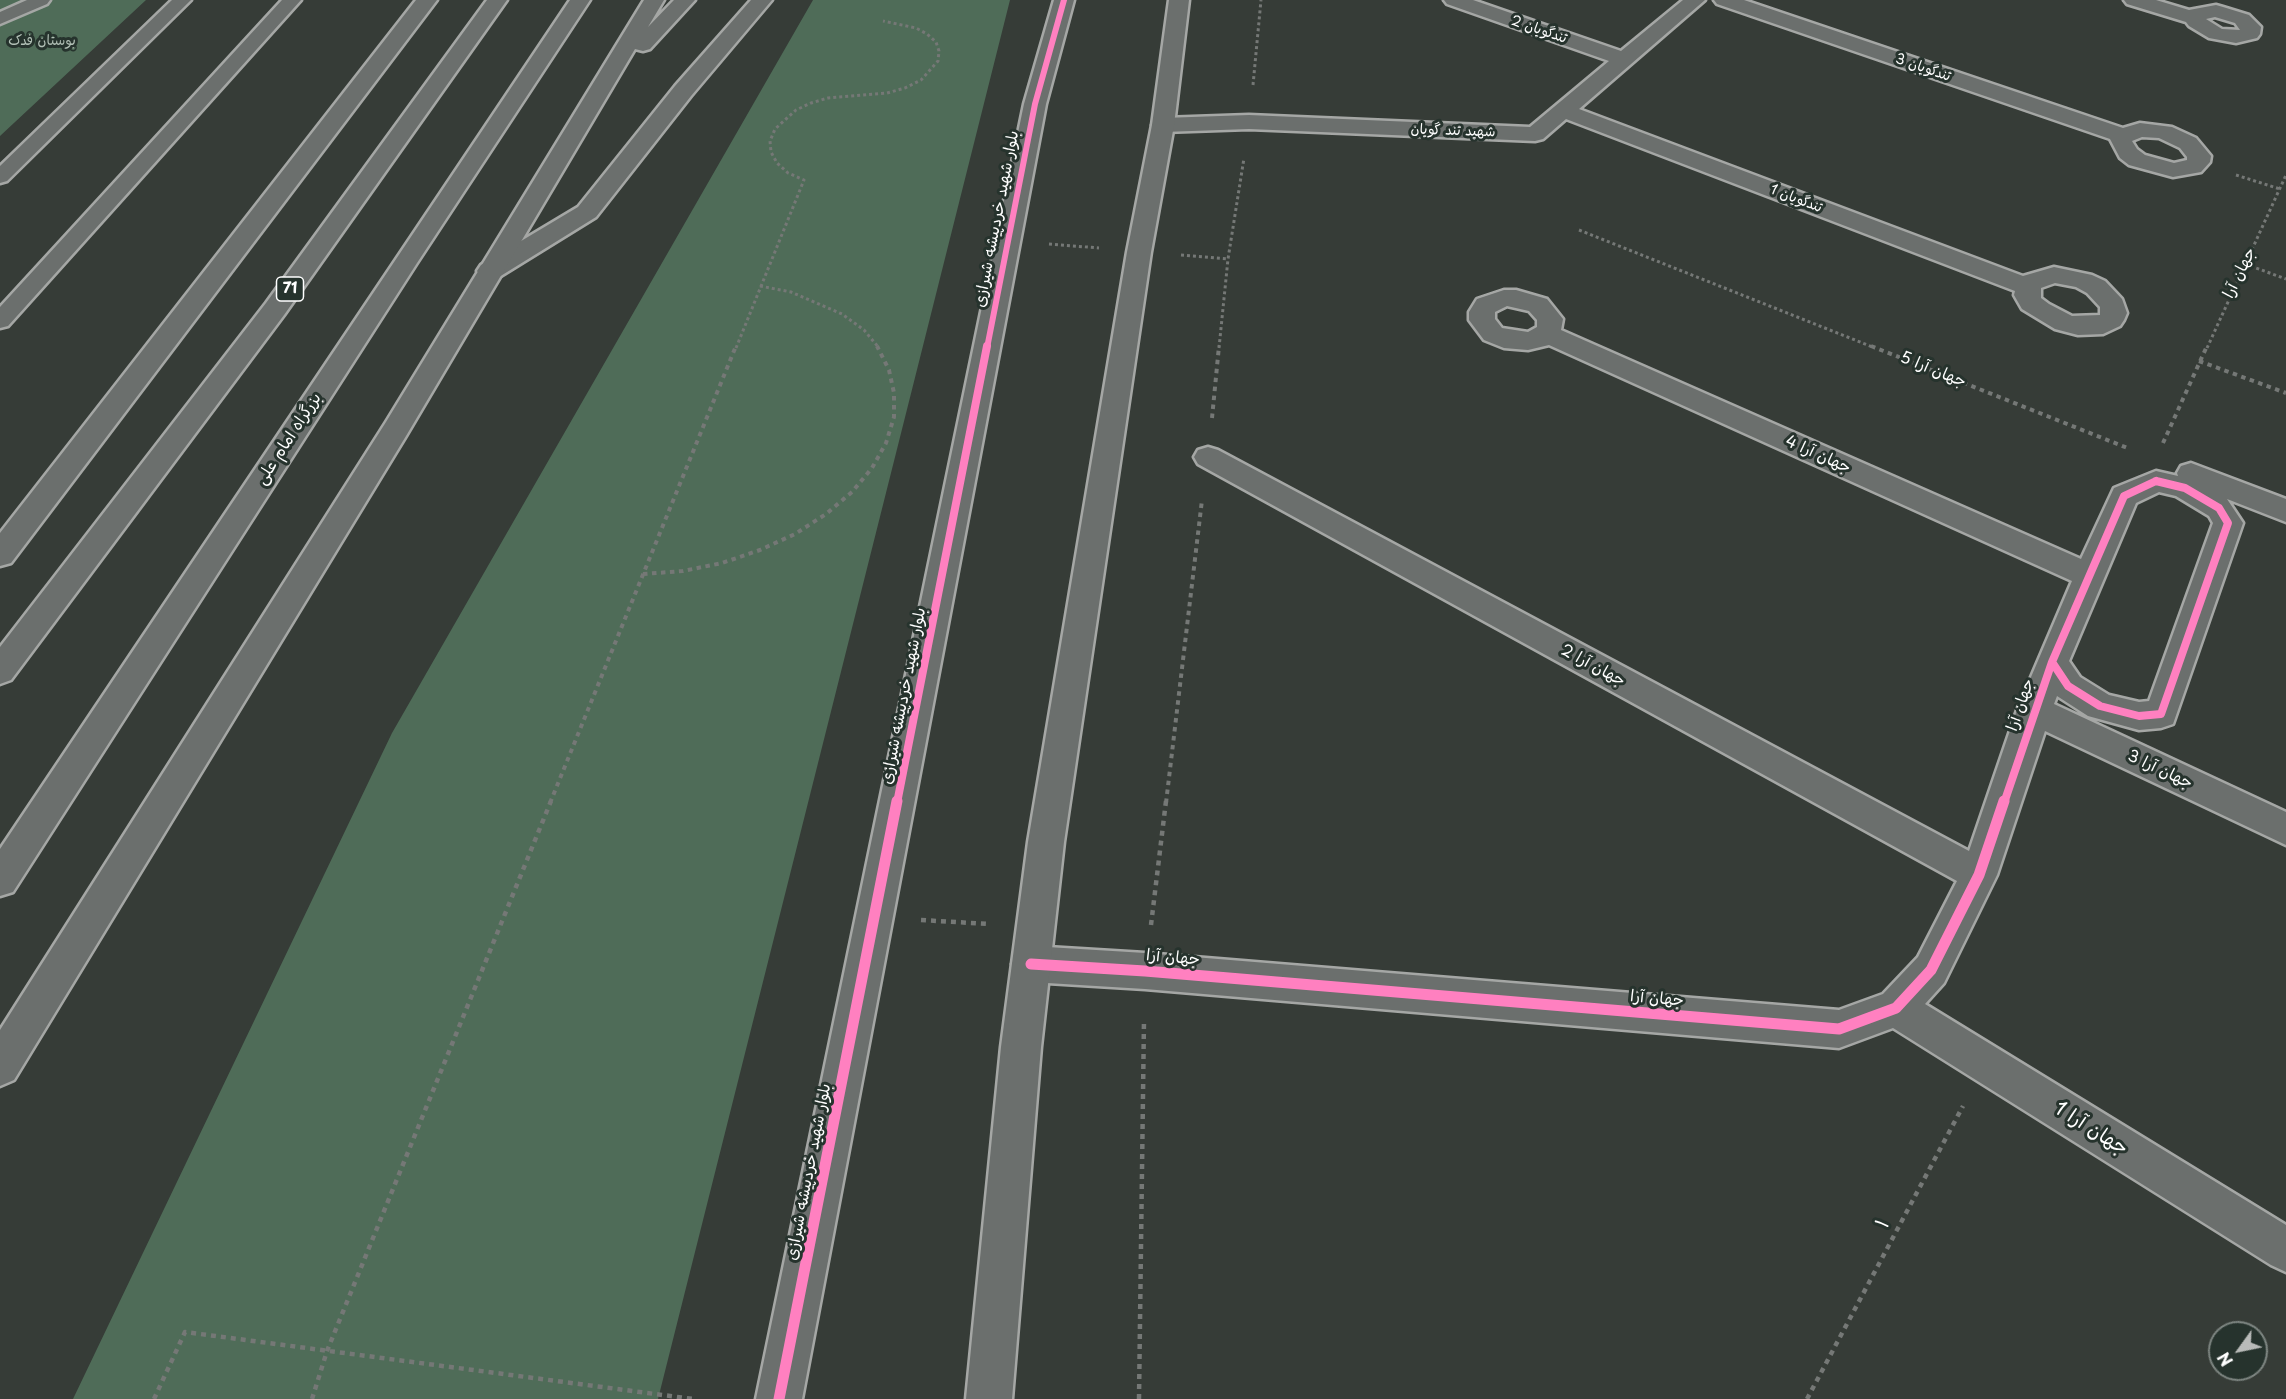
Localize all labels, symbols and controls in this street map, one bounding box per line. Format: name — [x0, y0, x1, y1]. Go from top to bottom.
street label: تندگویان 2 — [1509, 13, 1569, 47]
park label: بوستان فدک — [8, 33, 76, 49]
street label: تندگویان 3 — [1893, 51, 1953, 85]
street label: شهید تند گویان — [1410, 121, 1496, 141]
street label: بلوار شهید خردپیشه شیرازی — [970, 129, 1024, 309]
street label: تندگویان 1 — [1768, 181, 1824, 217]
street label: جهان آرا — [2220, 245, 2260, 301]
road number: 71 — [276, 277, 304, 301]
street label: جهان آرا 5 — [1897, 348, 1969, 392]
street label: بزرگراه امام علی — [252, 390, 326, 488]
street label: جهان آرا 4 — [1782, 432, 1854, 478]
street label: بلوار شهید خردپیشه شیرازی — [877, 606, 931, 786]
street label: جهان آرا 2 — [1557, 641, 1629, 691]
street label: جهان آرا — [2003, 676, 2039, 734]
street label: جهان آرا 3 — [2124, 747, 2196, 793]
street label: جهان آرا — [1145, 946, 1201, 970]
street label: جهان آرا — [1629, 987, 1685, 1011]
street label: بلوار شهید خردپیشه شیرازی — [782, 1082, 836, 1262]
street label: جهان آرا 1 — [2049, 1097, 2133, 1161]
street label: ۱ — [1871, 1215, 1895, 1233]
north arrow — [2208, 1321, 2268, 1381]
text: N — [2211, 1348, 2238, 1372]

